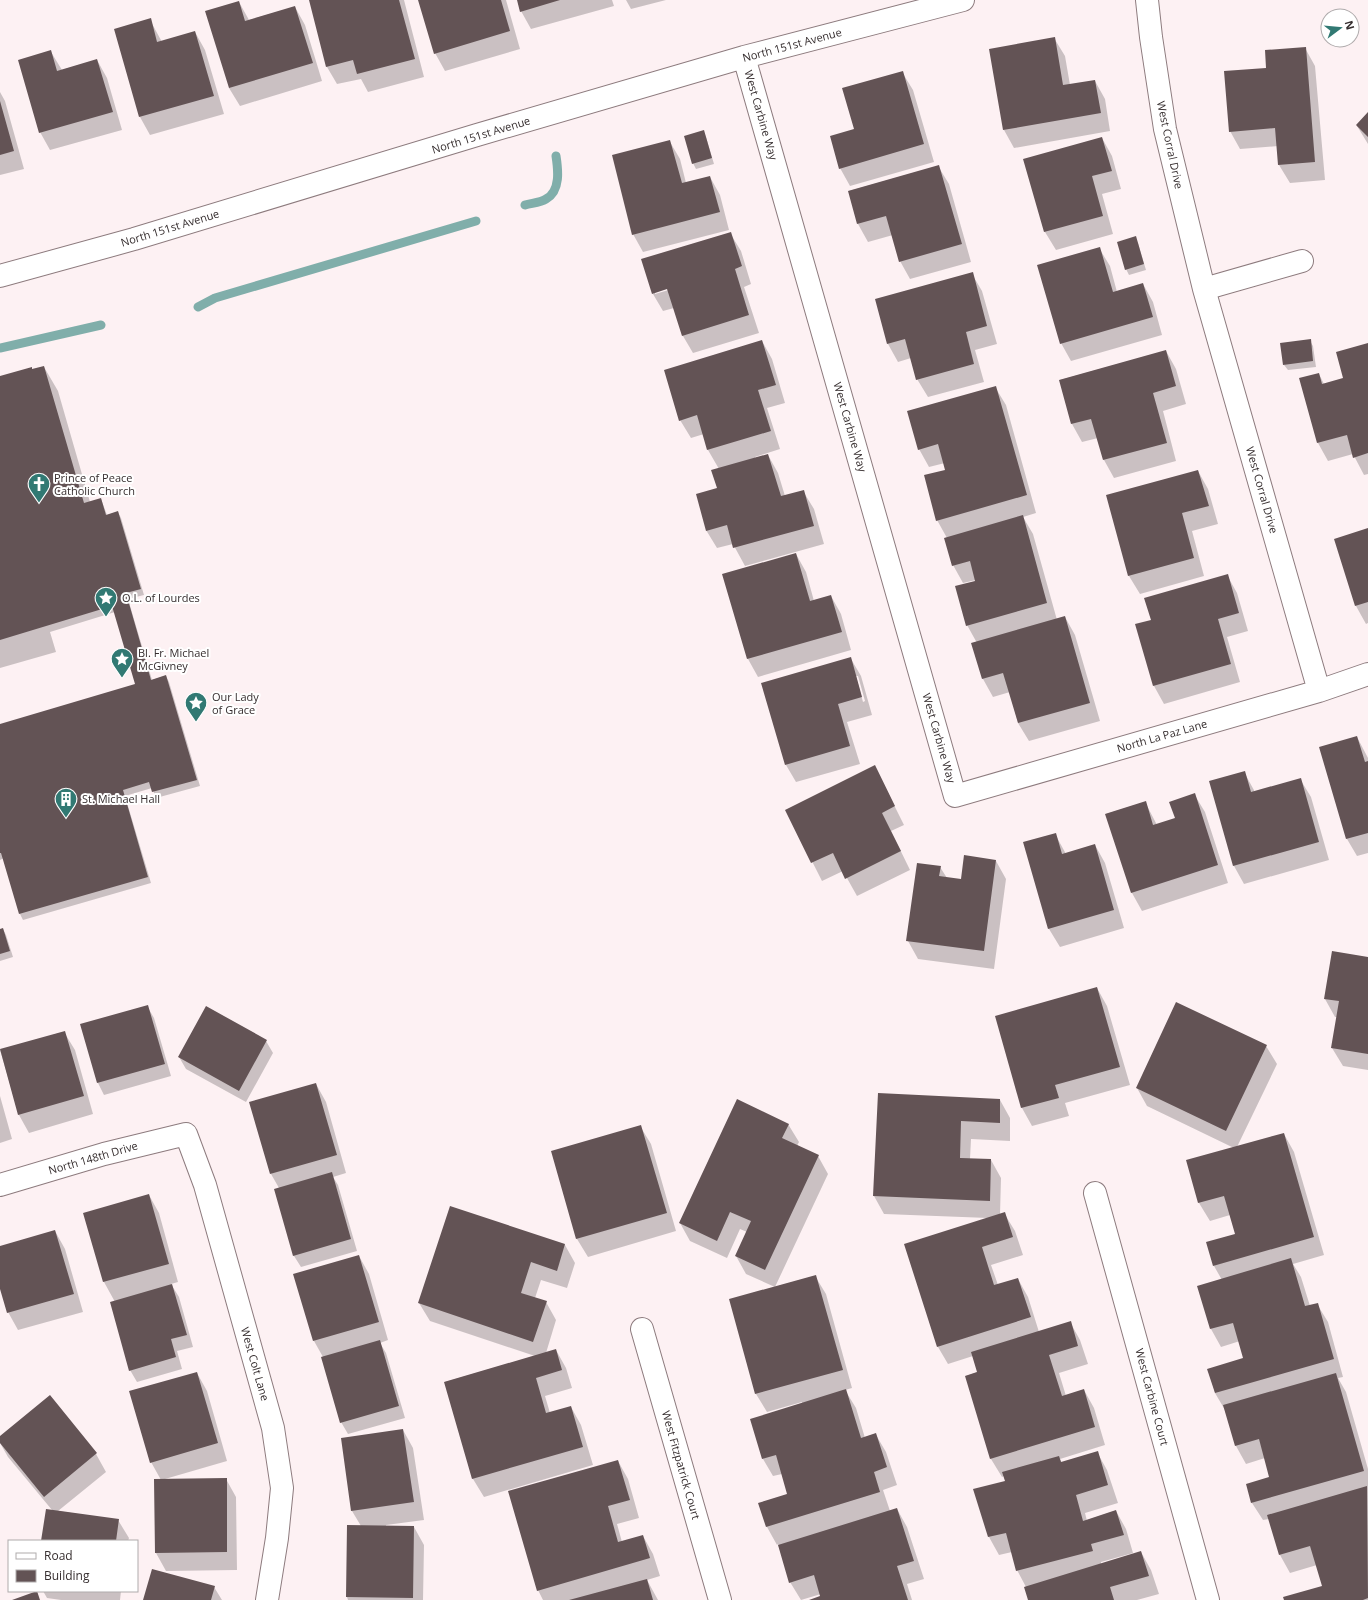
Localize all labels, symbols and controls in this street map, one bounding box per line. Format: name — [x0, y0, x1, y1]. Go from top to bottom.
north arrow — [1320, 8, 1360, 48]
text: N — [1342, 19, 1359, 31]
street label: North 151st Avenue — [741, 24, 843, 65]
street label: West Carbine Way — [741, 68, 782, 162]
street label: West Corral Drive — [1154, 100, 1187, 190]
street label: North 151st Avenue — [430, 112, 532, 157]
street label: North 151st Avenue — [119, 205, 221, 250]
street label: West Carbine Way — [830, 380, 871, 474]
street label: West Corral Drive — [1243, 445, 1282, 535]
place label: Prince of Peace Catholic Church — [54, 470, 135, 498]
church icon: Prince of Peace Catholic Church — [26, 471, 52, 504]
place icon: O.L. of Lourdes — [93, 585, 119, 618]
place label: O.L. of Lourdes — [122, 590, 200, 605]
place label: Bl. Fr. Michael McGivney — [138, 645, 209, 673]
place icon: Bl. Fr. Michael McGivney — [109, 646, 135, 679]
place label: Our Lady of Grace — [212, 689, 259, 717]
place icon: Our Lady of Grace — [183, 690, 209, 723]
street label: West Carbine Way — [919, 691, 960, 785]
street label: North La Paz Lane — [1115, 715, 1209, 756]
building icon: St. Michael Hall — [53, 786, 79, 819]
place label: St. Michael Hall — [82, 791, 160, 806]
street label: North 148th Drive — [46, 1138, 139, 1177]
street label: West Colt Lane — [238, 1325, 273, 1403]
street label: West Carbine Court — [1132, 1347, 1173, 1447]
street label: West Fitzpatrick Court — [659, 1409, 704, 1521]
legend — [8, 1540, 138, 1592]
text: Road — [44, 1547, 73, 1564]
text: Building — [44, 1567, 90, 1584]

